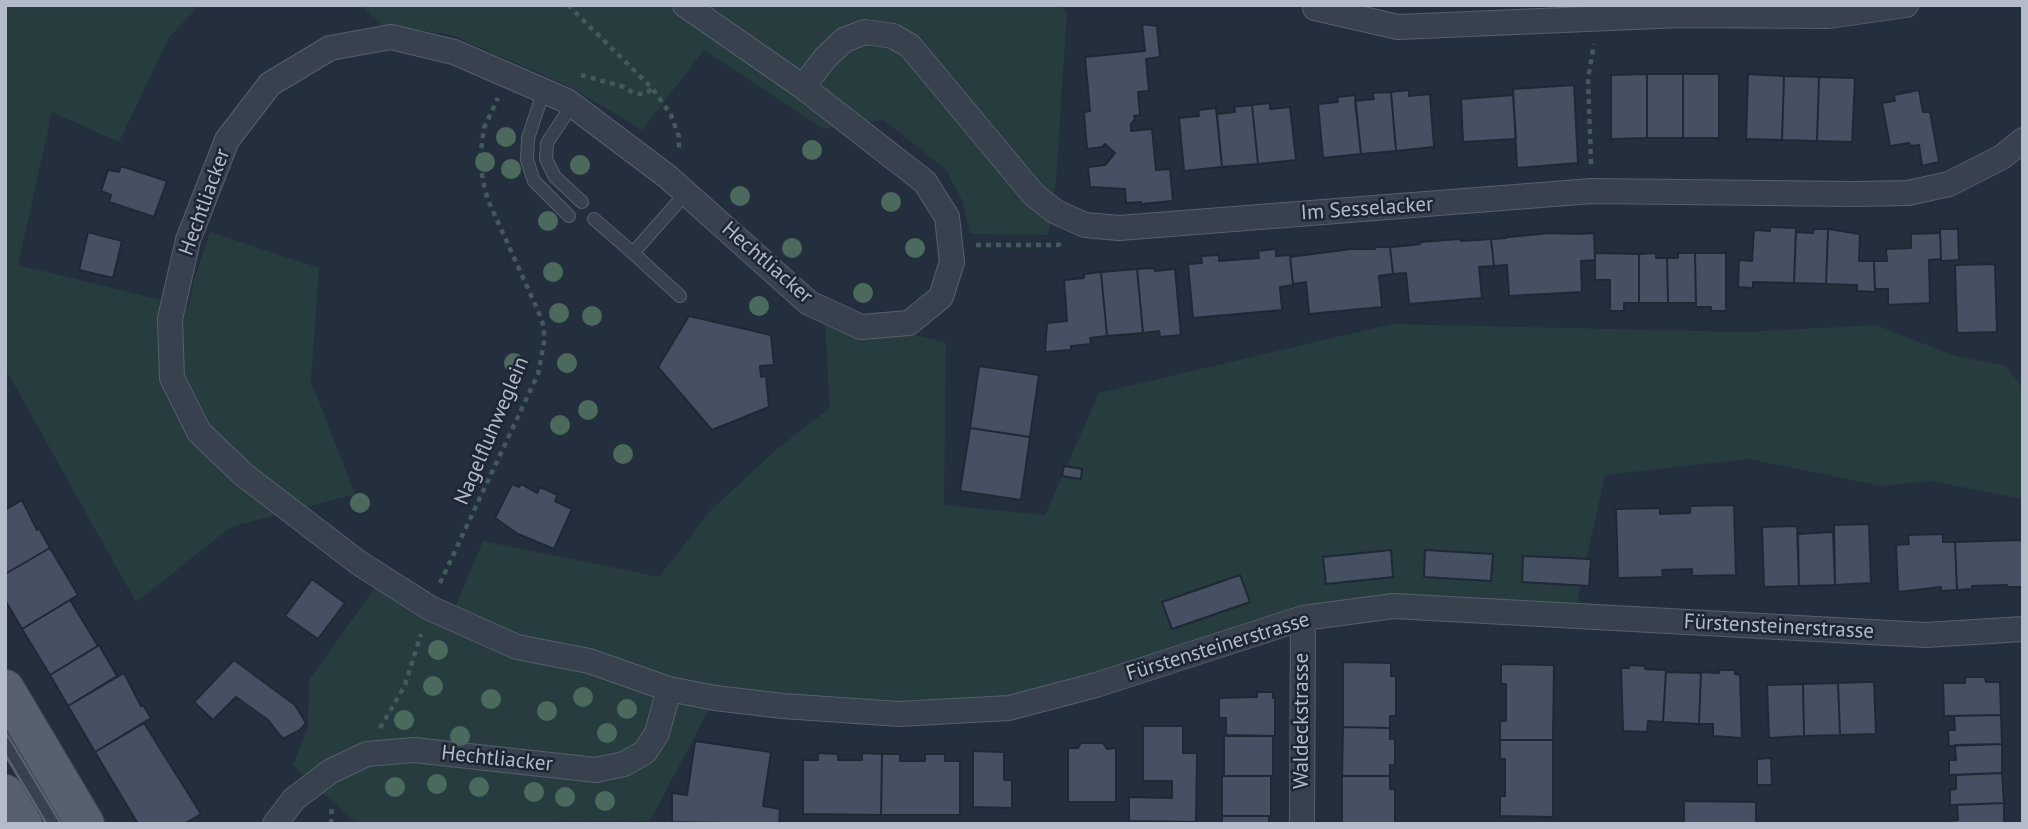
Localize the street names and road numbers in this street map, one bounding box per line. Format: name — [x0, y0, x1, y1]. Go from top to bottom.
street label: Hechtliacker — [174, 145, 236, 259]
street label: Im Sesselacker — [1300, 192, 1434, 226]
street label: Hechtliacker — [717, 217, 817, 309]
street label: Nagelfluhweglein — [449, 353, 535, 509]
street label: Fürstensteinerstrasse — [1123, 607, 1313, 687]
street label: Fürstensteinerstrasse — [1683, 609, 1875, 645]
street label: Waldeckstrasse — [1289, 653, 1315, 789]
street label: Hechtliacker — [440, 741, 554, 777]

